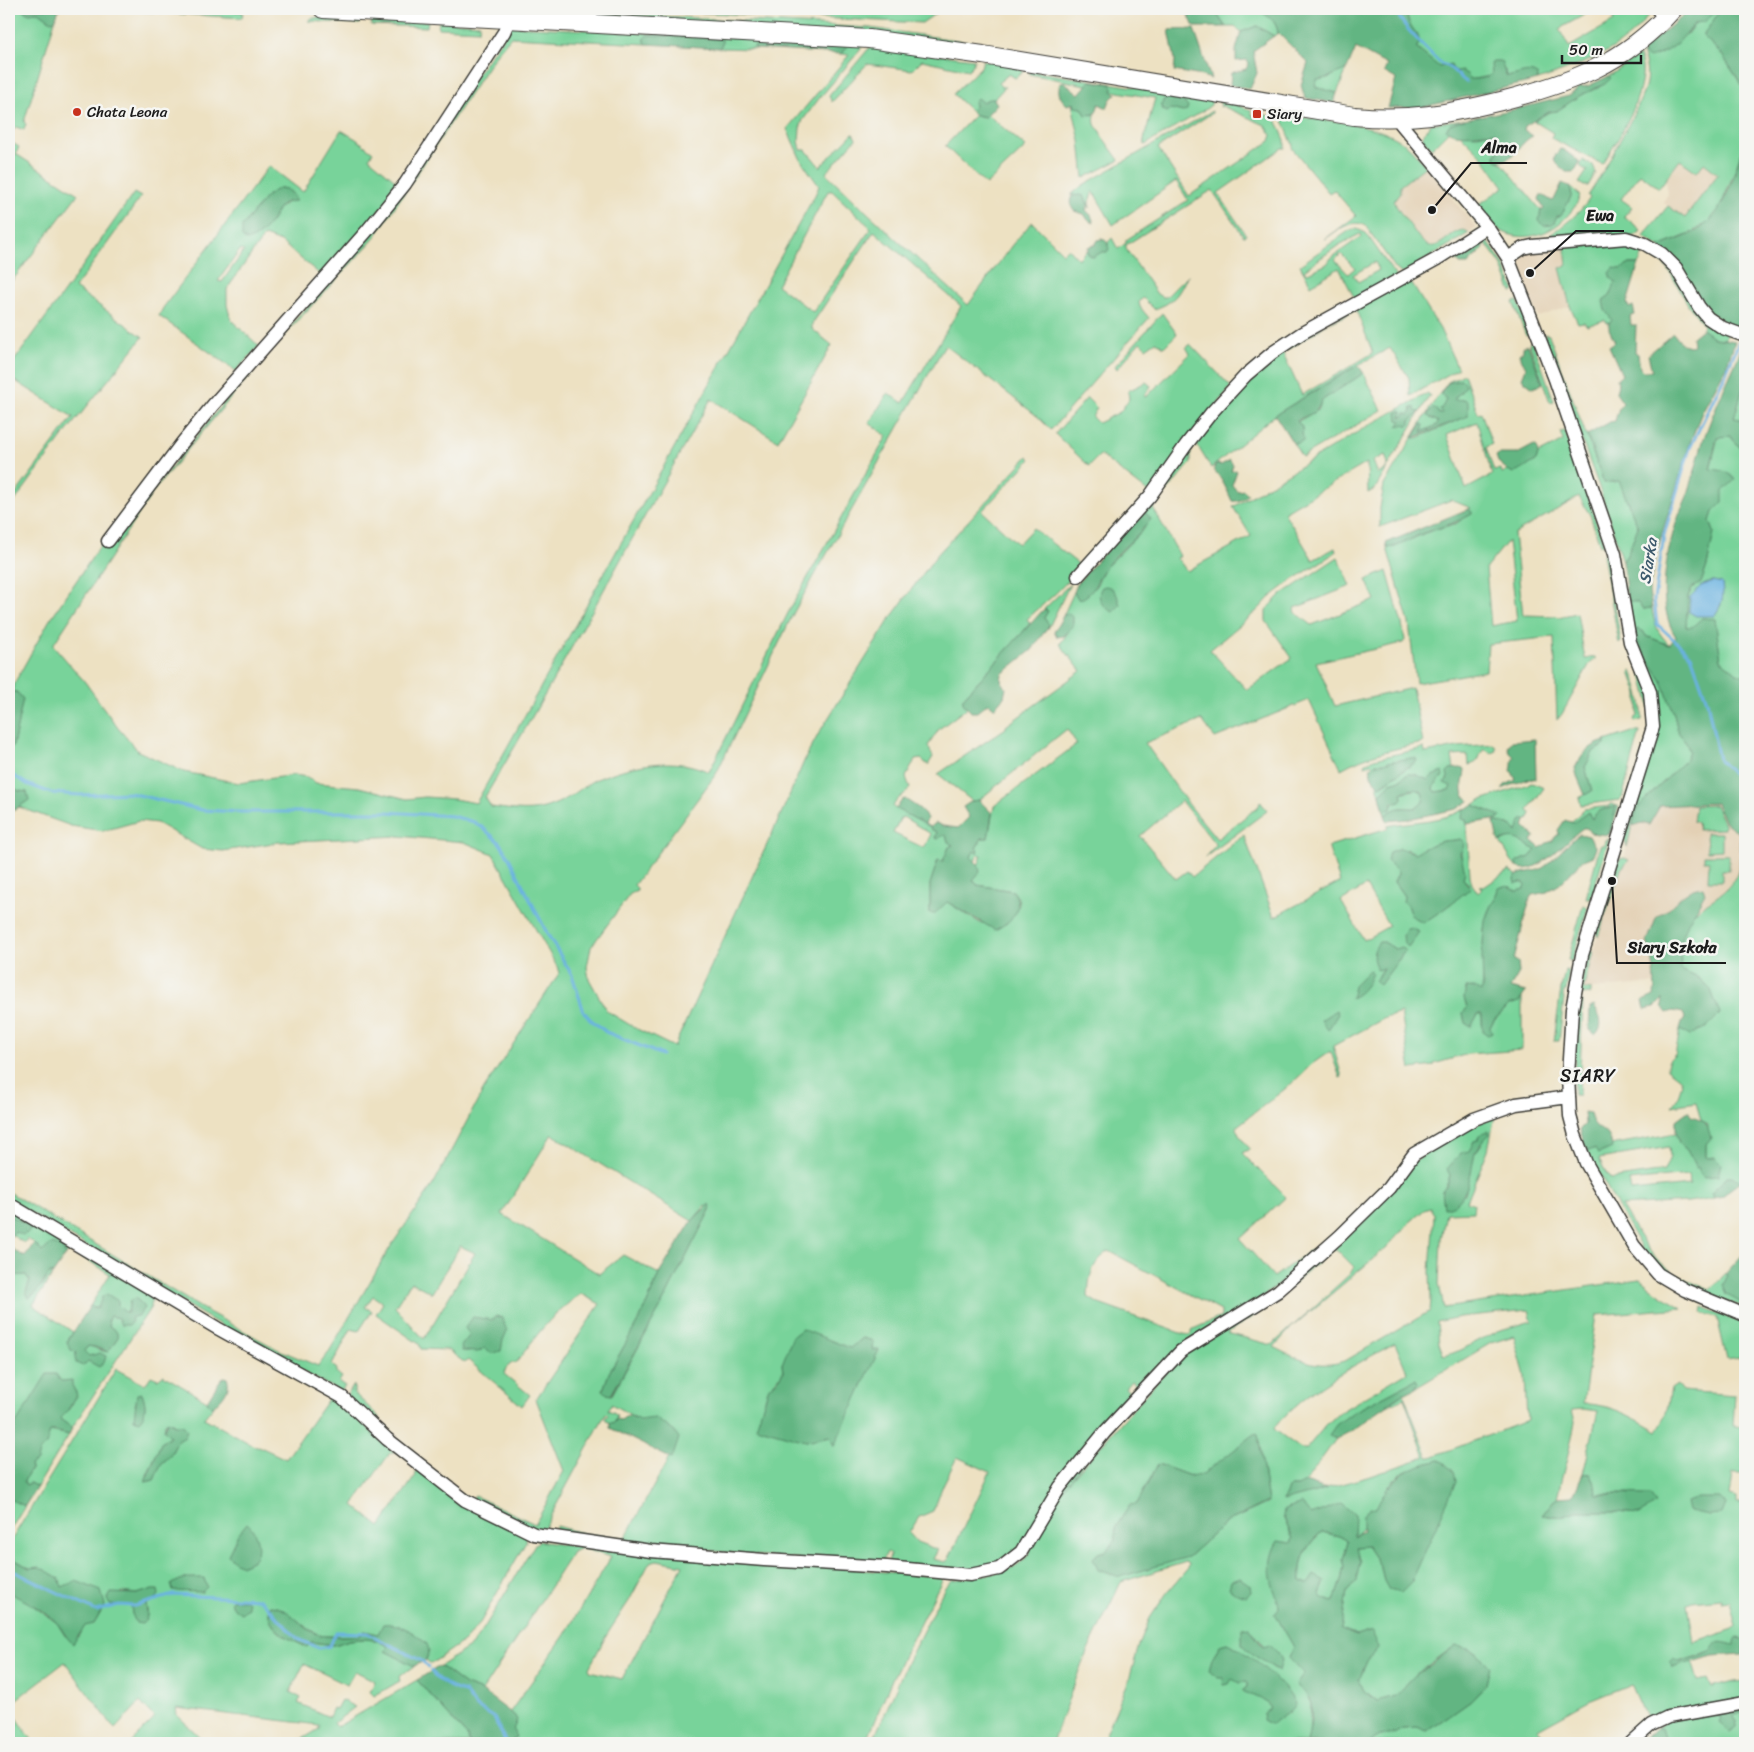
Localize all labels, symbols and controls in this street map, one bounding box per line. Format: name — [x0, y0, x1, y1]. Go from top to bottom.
scale bar — [1562, 32, 1640, 64]
text: 50 m — [1569, 37, 1604, 63]
place label: Chata Leona — [87, 99, 168, 125]
place label: Siary — [1267, 101, 1302, 127]
marker: Chata Leona — [71, 106, 83, 118]
marker: Siary — [1251, 108, 1263, 120]
callout: Alma — [1471, 132, 1527, 163]
text: Alma — [1480, 133, 1517, 162]
callout: Ewa — [1576, 200, 1624, 231]
text: Ewa — [1586, 201, 1614, 230]
water label: Siarka — [1630, 534, 1666, 586]
callout: Siary Szkoła — [1617, 932, 1726, 963]
text: Siary Szkoła — [1626, 933, 1717, 962]
district label: SIARY — [1560, 1060, 1616, 1092]

